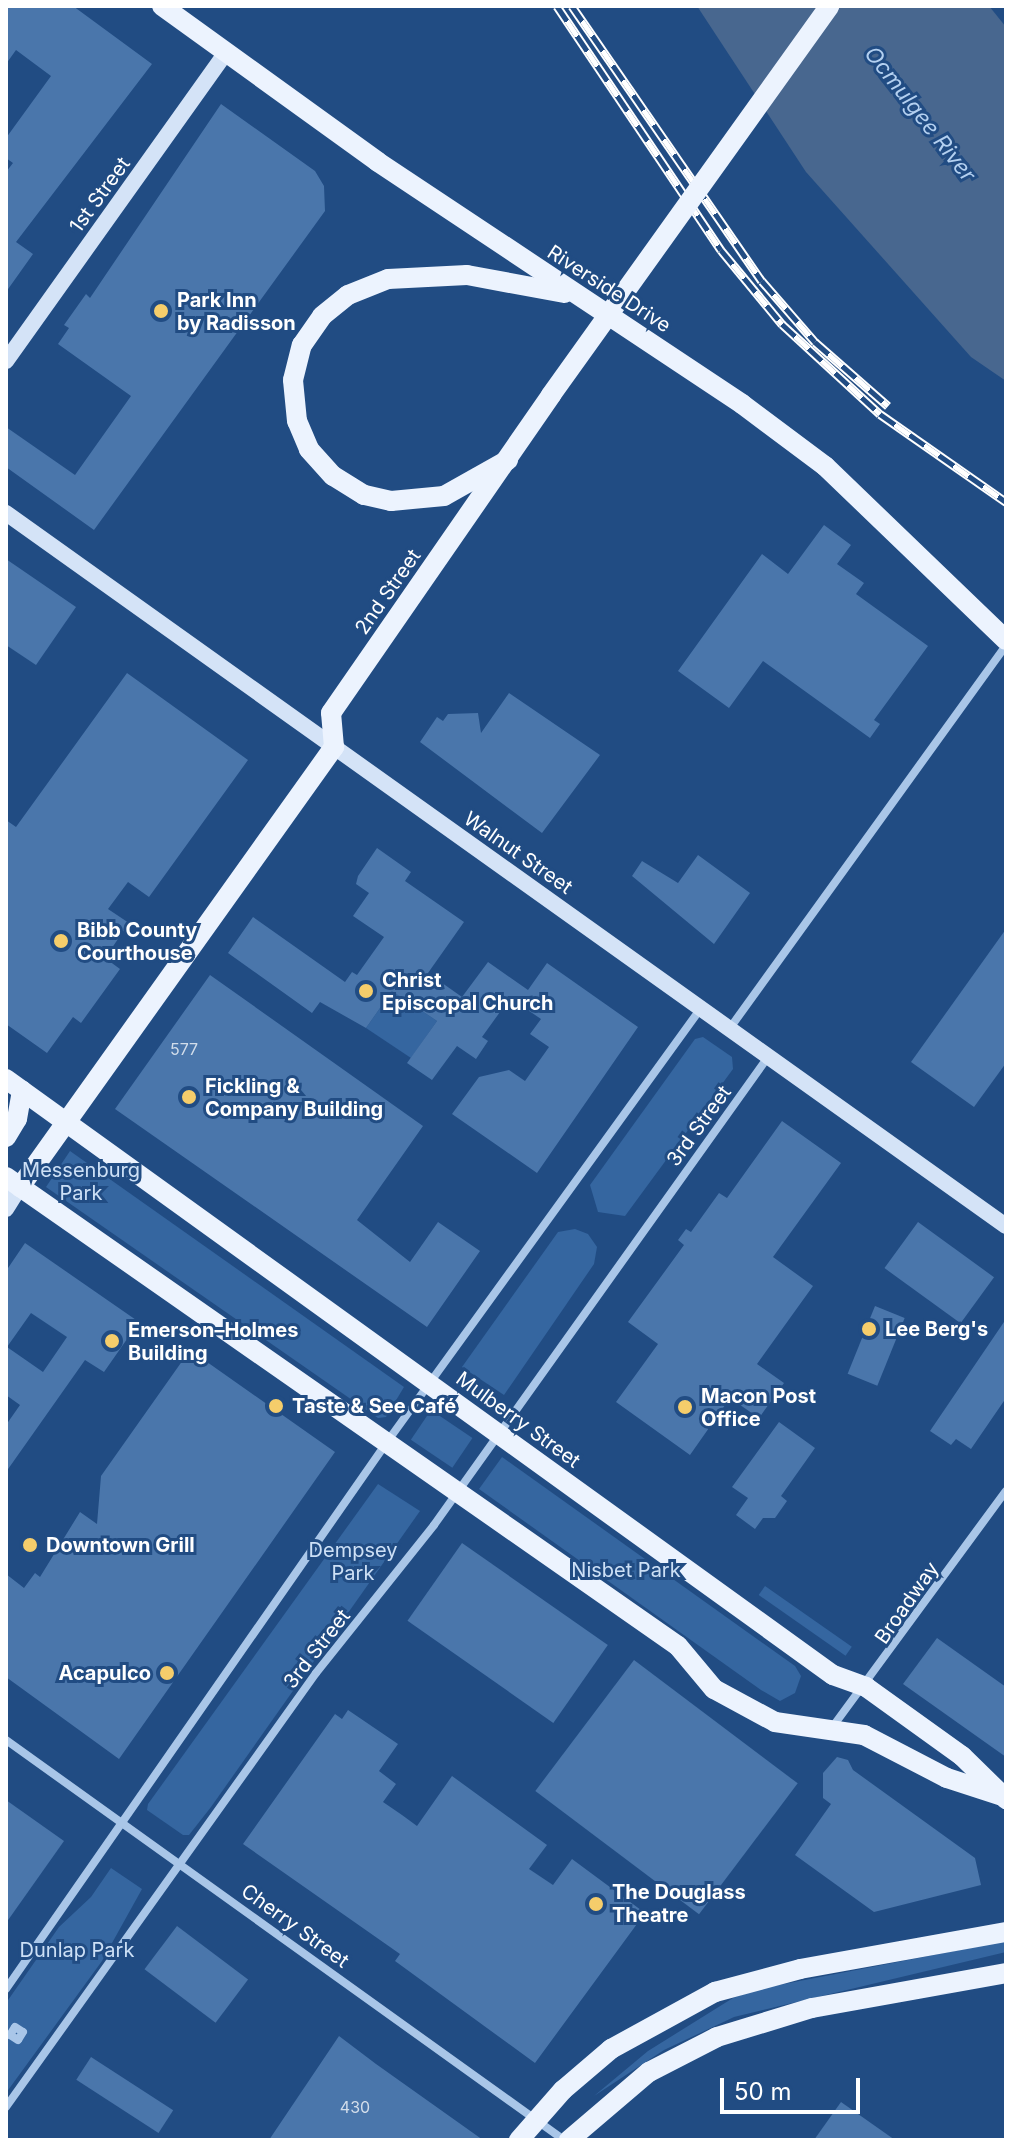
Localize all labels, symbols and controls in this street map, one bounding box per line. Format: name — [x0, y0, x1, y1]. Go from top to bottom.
water label: Ocmulgee River — [859, 41, 981, 187]
street label: 1st Street — [65, 153, 135, 237]
street label: Riverside Drive — [543, 240, 675, 338]
place label: Park Inn by Radisson — [177, 288, 296, 335]
marker: Park Inn by Radisson — [152, 302, 170, 320]
street label: 2nd Street — [350, 545, 426, 639]
street label: Walnut Street — [459, 807, 577, 899]
place label: Bibb County Courthouse — [77, 918, 197, 965]
marker: Bibb County Courthouse — [52, 932, 70, 950]
place label: Christ Episcopal Church — [382, 968, 554, 1015]
marker: Christ Episcopal Church — [357, 982, 375, 1000]
house number: 577 — [170, 1039, 198, 1059]
place label: Fickling & Company Building — [205, 1074, 383, 1121]
street label: 3rd Street — [662, 1081, 736, 1171]
marker: Fickling & Company Building — [180, 1088, 198, 1106]
park label: Messenburg Park — [22, 1158, 140, 1205]
place label: Lee Berg's — [885, 1317, 988, 1341]
place label: Emerson–Holmes Building — [128, 1318, 298, 1365]
marker: Lee Berg's — [860, 1320, 878, 1338]
marker: Emerson–Holmes Building — [103, 1332, 121, 1350]
street label: Mulberry Street — [451, 1367, 585, 1473]
place label: Macon Post Office — [701, 1384, 816, 1431]
place label: Taste & See Café — [292, 1394, 456, 1418]
marker: Taste & See Café — [267, 1397, 285, 1415]
marker: Macon Post Office — [676, 1398, 694, 1416]
place label: Downtown Grill — [46, 1533, 195, 1557]
marker: Downtown Grill — [21, 1536, 39, 1554]
park label: Dempsey Park — [309, 1538, 397, 1585]
street label: Broadway — [870, 1557, 944, 1649]
park label: Nisbet Park — [571, 1558, 681, 1582]
street label: 3rd Street — [279, 1605, 355, 1693]
place label: Acapulco — [58, 1661, 151, 1685]
marker: Acapulco — [158, 1664, 176, 1682]
street label: Cherry Street — [237, 1879, 353, 1973]
place label: The Douglass Theatre — [612, 1880, 746, 1927]
marker: The Douglass Theatre — [587, 1895, 605, 1913]
park label: Dunlap Park — [20, 1938, 134, 1962]
scale bar — [724, 2062, 864, 2112]
text: 50 m — [734, 2077, 792, 2106]
house number: 430 — [340, 2097, 370, 2117]

